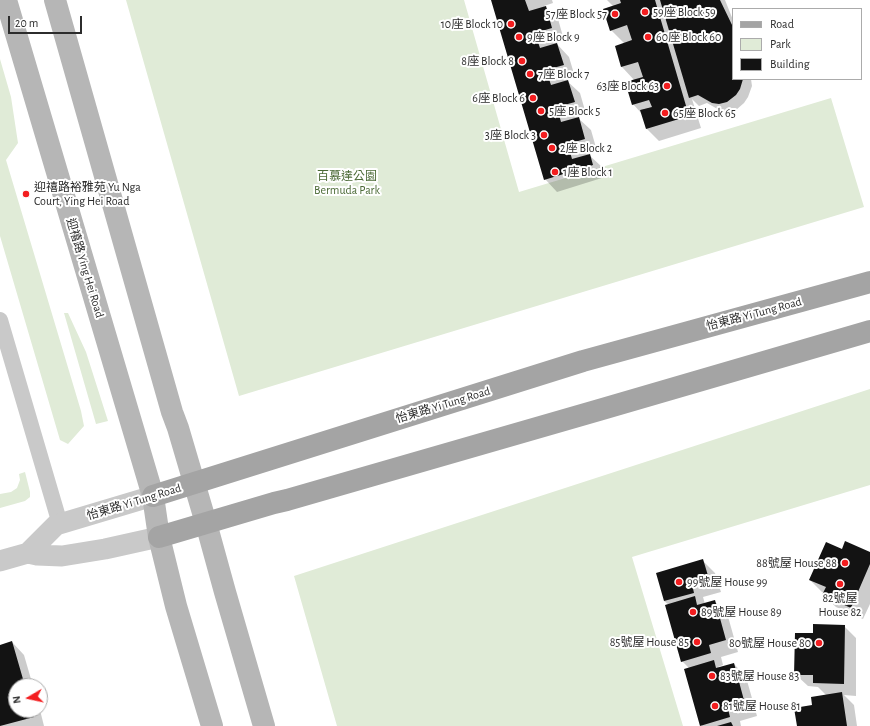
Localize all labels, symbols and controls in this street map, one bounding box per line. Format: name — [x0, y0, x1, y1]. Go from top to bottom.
place label: 59座 Block 59 — [653, 5, 716, 19]
place label: 57座 Block 57 — [546, 7, 607, 21]
marker: 59座 Block 59 — [640, 7, 650, 17]
scale bar — [10, 8, 84, 34]
legend — [732, 8, 862, 80]
marker: 57座 Block 57 — [610, 9, 620, 19]
text: 20 m — [15, 17, 38, 29]
place label: 10座 Block 10 — [441, 17, 503, 31]
text: Road — [770, 18, 794, 30]
marker: 10座 Block 10 — [506, 19, 516, 29]
place label: 9座 Block 9 — [527, 30, 580, 44]
place label: 60座 Block 60 — [656, 30, 721, 44]
marker: 9座 Block 9 — [514, 32, 524, 42]
marker: 60座 Block 60 — [643, 32, 653, 42]
text: Park — [770, 38, 791, 50]
place label: 8座 Block 8 — [461, 54, 514, 68]
marker: 8座 Block 8 — [517, 56, 527, 66]
text: Building — [770, 58, 810, 70]
place label: 7座 Block 7 — [538, 67, 589, 81]
marker: 7座 Block 7 — [525, 69, 535, 79]
place label: 63座 Block 63 — [596, 79, 659, 93]
marker: 63座 Block 63 — [662, 81, 672, 91]
place label: 6座 Block 6 — [472, 91, 525, 105]
marker: 6座 Block 6 — [528, 93, 538, 103]
place label: 5座 Block 5 — [549, 104, 600, 118]
marker: 5座 Block 5 — [536, 106, 546, 116]
place label: 65座 Block 65 — [673, 106, 736, 120]
marker: 65座 Block 65 — [660, 108, 670, 118]
place label: 3座 Block 3 — [485, 128, 536, 142]
marker: 3座 Block 3 — [539, 130, 549, 140]
place label: 2座 Block 2 — [560, 141, 612, 155]
marker: 2座 Block 2 — [547, 143, 557, 153]
place label: 1座 Block 1 — [563, 165, 613, 179]
marker: 1座 Block 1 — [550, 167, 560, 177]
park label: 百慕達公園 Bermuda Park — [314, 169, 380, 197]
place label: 迎禧路裕雅苑 Yu Nga Court, Ying Hei Road — [34, 180, 141, 208]
marker: 迎禧路裕雅苑 Yu Nga Court, Ying Hei Road — [21, 189, 31, 199]
street label: 迎禧路 Ying Hei Road — [63, 216, 107, 320]
street label: 怡東路 Yi Tung Road — [705, 294, 803, 334]
street label: 怡東路 Yi Tung Road — [394, 384, 492, 426]
street label: 怡東路 Yi Tung Road — [85, 481, 183, 523]
place label: 88號屋 House 88 — [756, 556, 837, 570]
marker: 88號屋 House 88 — [840, 558, 850, 568]
place label: 99號屋 House 99 — [687, 575, 767, 589]
marker: 99號屋 House 99 — [674, 577, 684, 587]
marker: 82號屋 House 82 — [835, 579, 845, 589]
place label: 82號屋 House 82 — [818, 591, 862, 619]
place label: 89號屋 House 89 — [701, 605, 782, 619]
marker: 89號屋 House 89 — [688, 607, 698, 617]
place label: 85號屋 House 85 — [610, 635, 689, 649]
place label: 80號屋 House 80 — [729, 636, 811, 650]
marker: 85號屋 House 85 — [692, 637, 702, 647]
marker: 80號屋 House 80 — [814, 638, 824, 648]
place label: 83號屋 House 83 — [720, 669, 799, 683]
marker: 83號屋 House 83 — [707, 671, 717, 681]
north arrow — [8, 678, 48, 718]
text: N — [11, 695, 23, 704]
place label: 81號屋 House 81 — [723, 699, 801, 713]
marker: 81號屋 House 81 — [710, 701, 720, 711]

